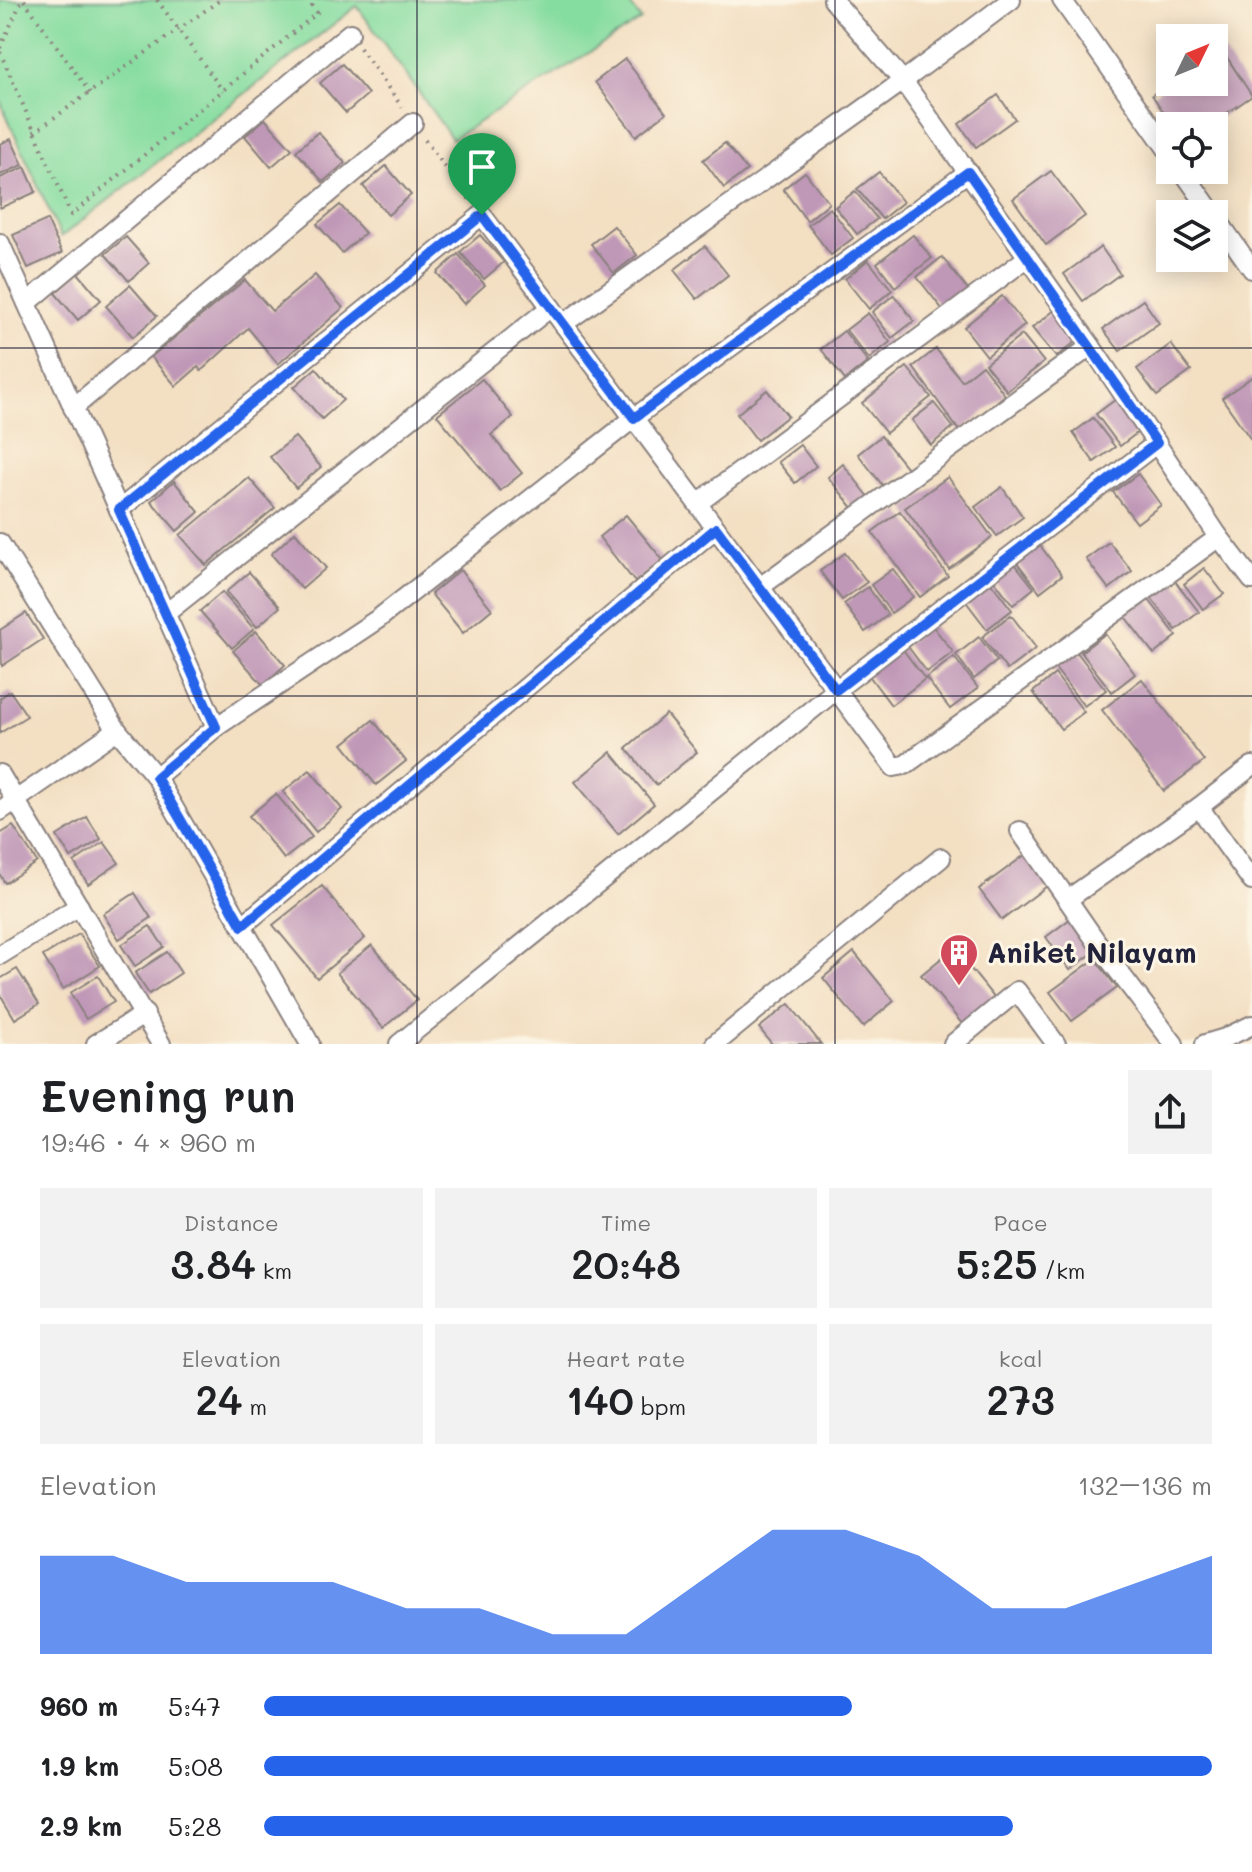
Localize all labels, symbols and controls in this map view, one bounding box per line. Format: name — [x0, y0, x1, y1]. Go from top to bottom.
north arrow — [1156, 24, 1228, 96]
map controls — [1156, 24, 1228, 272]
button: locate — [1156, 112, 1228, 184]
pin — [448, 133, 516, 215]
icon: arrive — [460, 145, 504, 189]
button: layers — [1156, 200, 1228, 272]
building icon: Aniket Nilayam — [938, 932, 980, 987]
place label: Aniket Nilayam — [987, 934, 1196, 971]
text: Evening run — [40, 1066, 295, 1123]
button: share — [1128, 1070, 1212, 1154]
text: 19:46 · 4 × 960 m — [40, 1125, 256, 1159]
text: Distance — [184, 1208, 279, 1237]
text: Time — [601, 1208, 651, 1237]
text: Pace — [994, 1208, 1048, 1237]
text: 3.84 — [171, 1237, 256, 1289]
text: 20:48 — [571, 1237, 681, 1289]
text: 5:25 — [956, 1237, 1038, 1289]
text: km — [256, 1256, 292, 1285]
text: /km — [1038, 1256, 1085, 1285]
text: Elevation — [182, 1344, 281, 1373]
text: Heart rate — [567, 1344, 685, 1373]
text: kcal — [999, 1344, 1043, 1373]
text: 24 — [196, 1373, 243, 1425]
text: 140 — [566, 1373, 634, 1425]
text: 273 — [986, 1373, 1055, 1425]
text: m — [243, 1392, 267, 1421]
text: bpm — [634, 1392, 686, 1421]
text: Elevation — [40, 1468, 157, 1502]
text: 132–136 m — [1078, 1468, 1212, 1502]
text: 960 m — [40, 1689, 118, 1723]
text: 5:47 — [168, 1689, 221, 1723]
text: 1.9 km — [40, 1749, 119, 1783]
text: 5:08 — [168, 1749, 223, 1783]
text: 2.9 km — [40, 1809, 122, 1843]
text: 5:28 — [168, 1809, 221, 1843]

